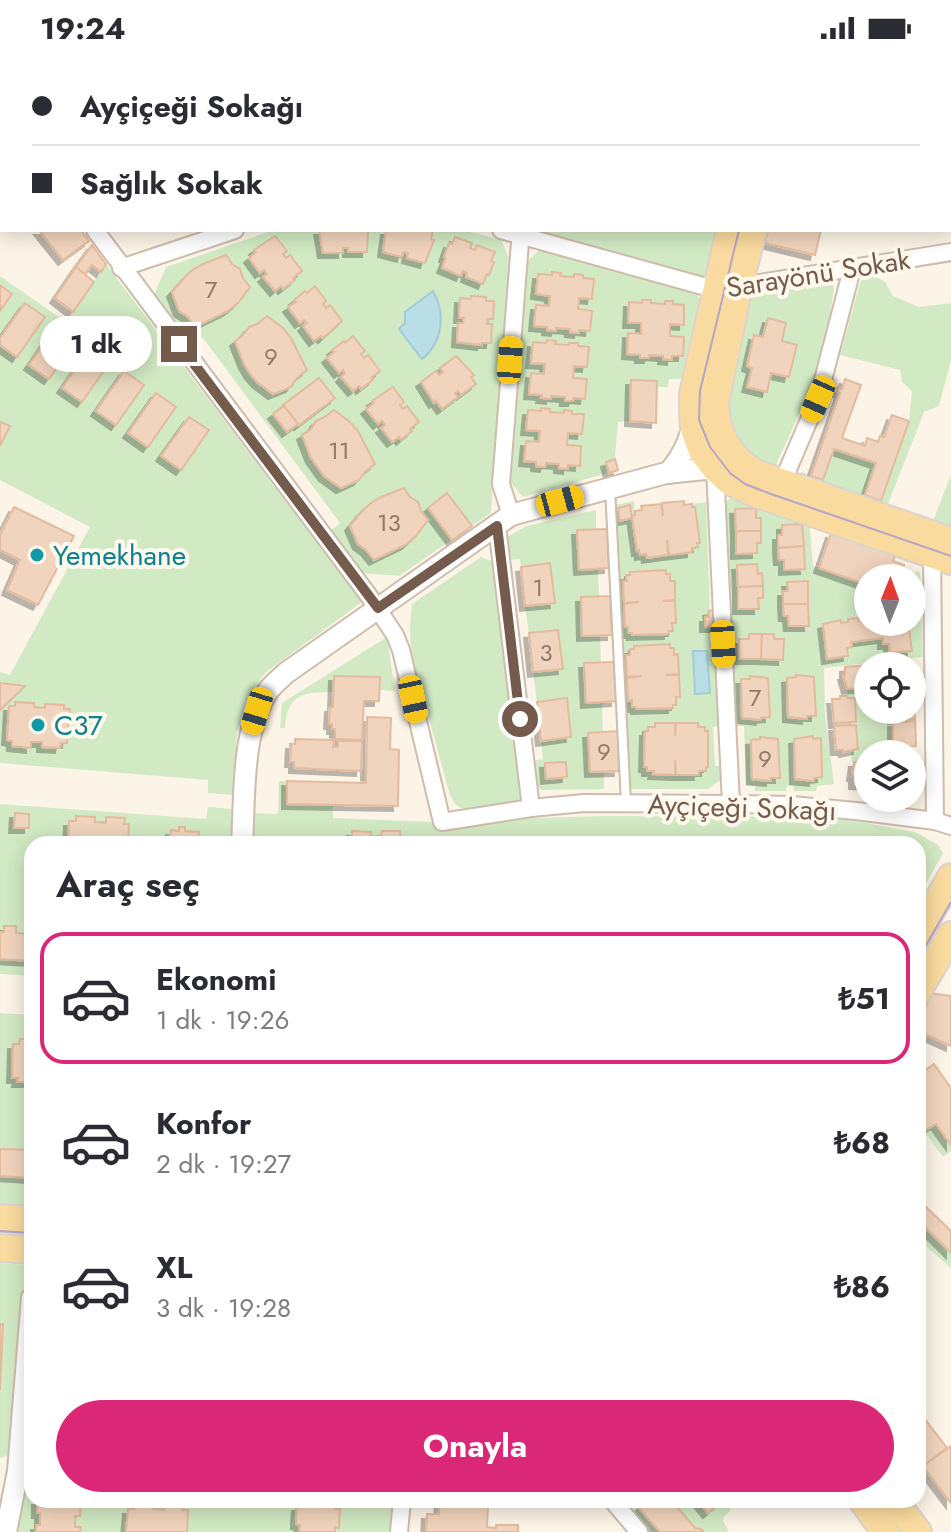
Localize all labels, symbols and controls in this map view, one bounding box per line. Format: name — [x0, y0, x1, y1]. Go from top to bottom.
text: 19:24 — [40, 7, 126, 50]
text: Ayçiçeği Sokağı — [80, 85, 303, 128]
text: Sağlık Sokak — [80, 162, 263, 205]
street label: Sarayönü Sokak — [723, 239, 914, 308]
house number: 7 — [205, 272, 218, 307]
callout: 1 dk — [39, 316, 151, 372]
text: 1 dk — [70, 325, 122, 363]
route end — [161, 326, 197, 362]
car — [496, 335, 524, 385]
house number: 9 — [264, 339, 278, 374]
car — [797, 372, 839, 426]
house number: 11 — [328, 433, 350, 468]
car — [534, 483, 586, 519]
house number: 13 — [377, 505, 401, 540]
place label: Yemekhane — [53, 535, 186, 576]
marker: Yemekhane — [28, 546, 46, 564]
north arrow — [854, 564, 926, 636]
map controls — [854, 564, 926, 812]
house number: 1 — [533, 570, 543, 605]
car — [710, 619, 736, 669]
house number: 3 — [539, 635, 553, 670]
button: locate — [854, 652, 926, 724]
car — [396, 673, 430, 725]
house number: 7 — [749, 680, 762, 715]
car — [239, 685, 275, 737]
route start — [502, 701, 538, 737]
place label: C37 — [54, 705, 103, 746]
marker: C37 — [29, 716, 47, 734]
house number: 9 — [597, 734, 611, 769]
button: layers — [854, 740, 926, 812]
house number: 9 — [758, 741, 772, 776]
street label: Ayçiçeği Sokağı — [647, 784, 837, 831]
text: Araç seç — [56, 858, 200, 910]
text: Ekonomi — [156, 958, 276, 1001]
icon: car — [60, 962, 132, 1034]
text: ₺51 — [838, 977, 890, 1020]
text: 1 dk · 19:26 — [156, 1001, 289, 1039]
text: Konfor — [156, 1102, 251, 1145]
icon: car — [60, 1106, 132, 1178]
text: ₺68 — [834, 1121, 890, 1164]
text: 2 dk · 19:27 — [156, 1145, 291, 1183]
text: XL — [156, 1246, 192, 1289]
icon: car — [60, 1250, 132, 1322]
text: ₺86 — [834, 1265, 890, 1308]
text: 3 dk · 19:28 — [156, 1289, 291, 1327]
button: Onayla — [56, 1400, 894, 1492]

